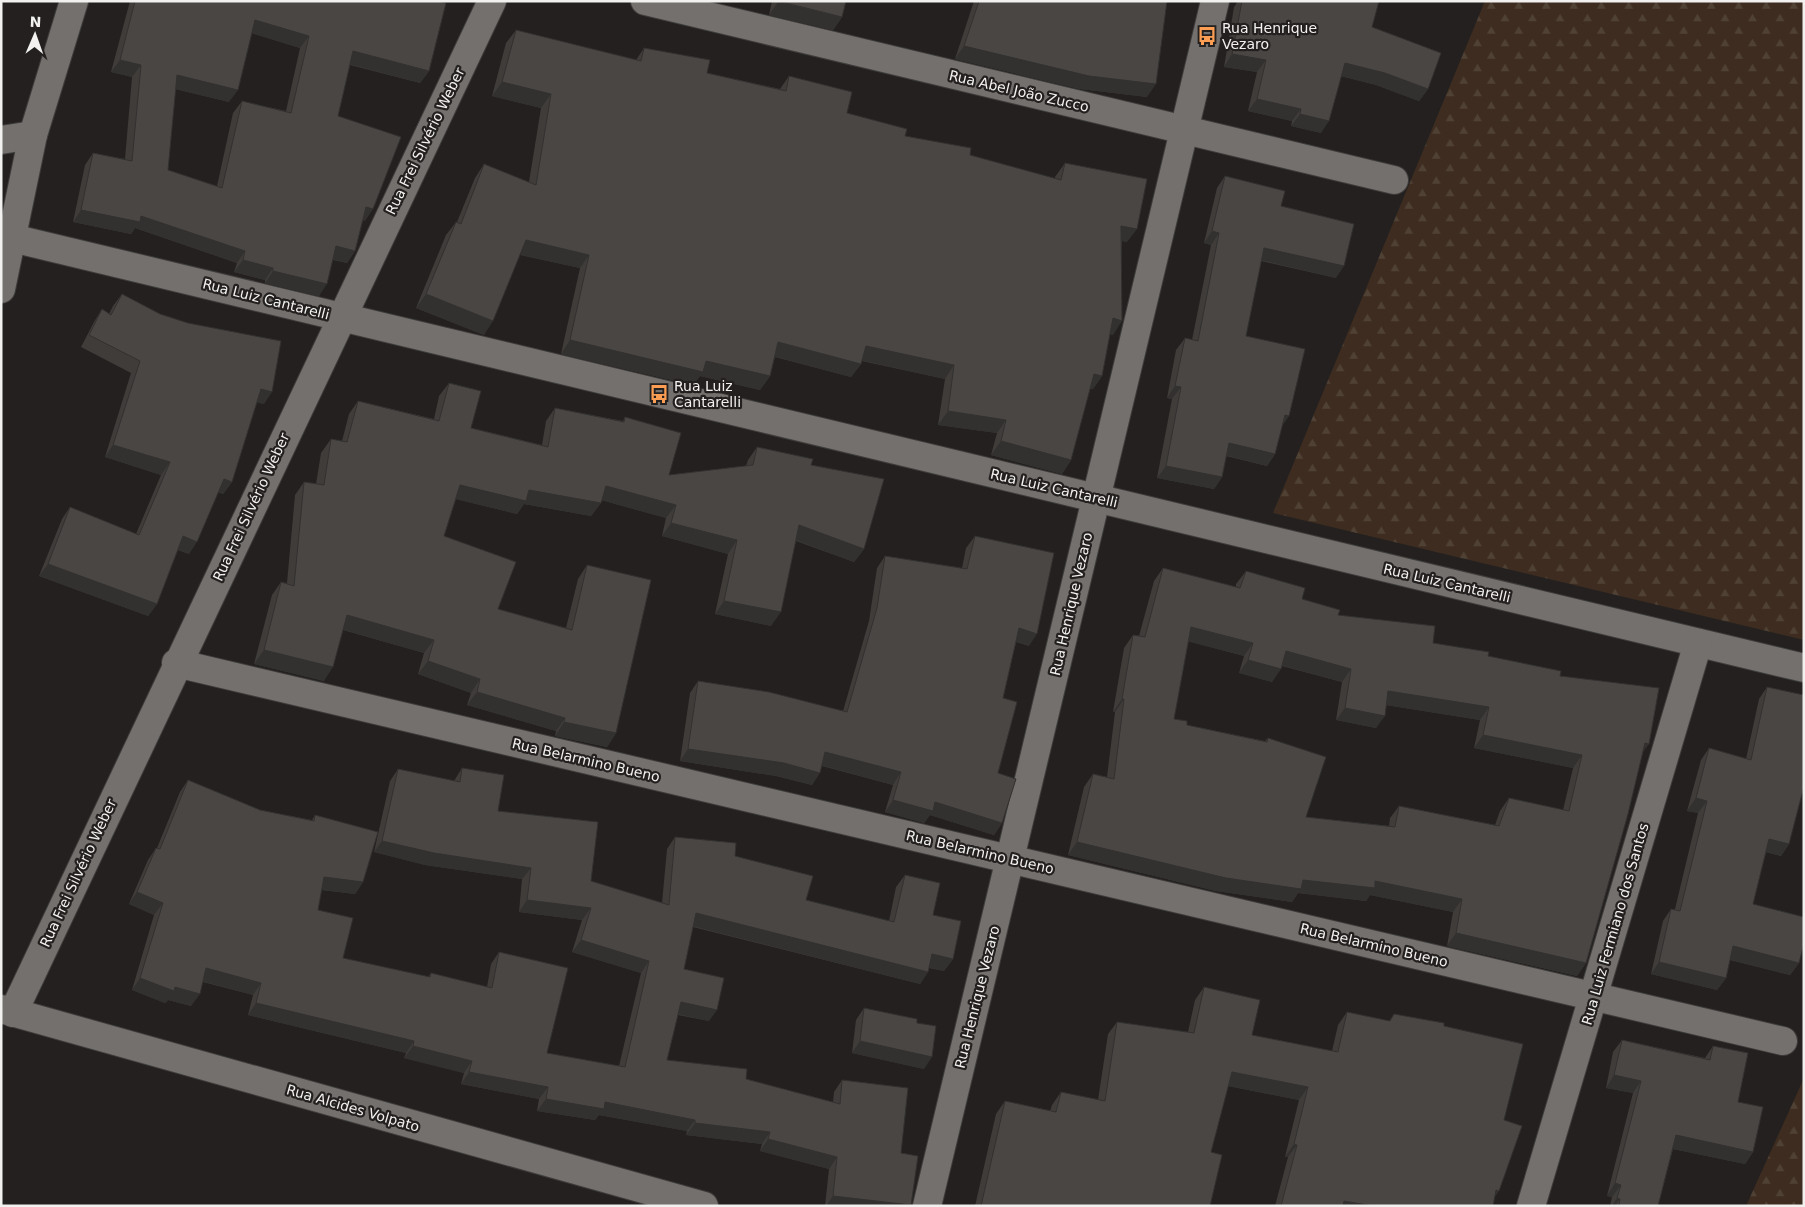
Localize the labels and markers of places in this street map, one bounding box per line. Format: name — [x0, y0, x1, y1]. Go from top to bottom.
place label: Rua Henrique Vezaro — [1222, 20, 1317, 52]
bus stop icon: Rua Henrique Vezaro — [1196, 25, 1218, 47]
place label: Rua Luiz Cantarelli — [674, 378, 741, 410]
bus stop icon: Rua Luiz Cantarelli — [648, 383, 670, 405]

